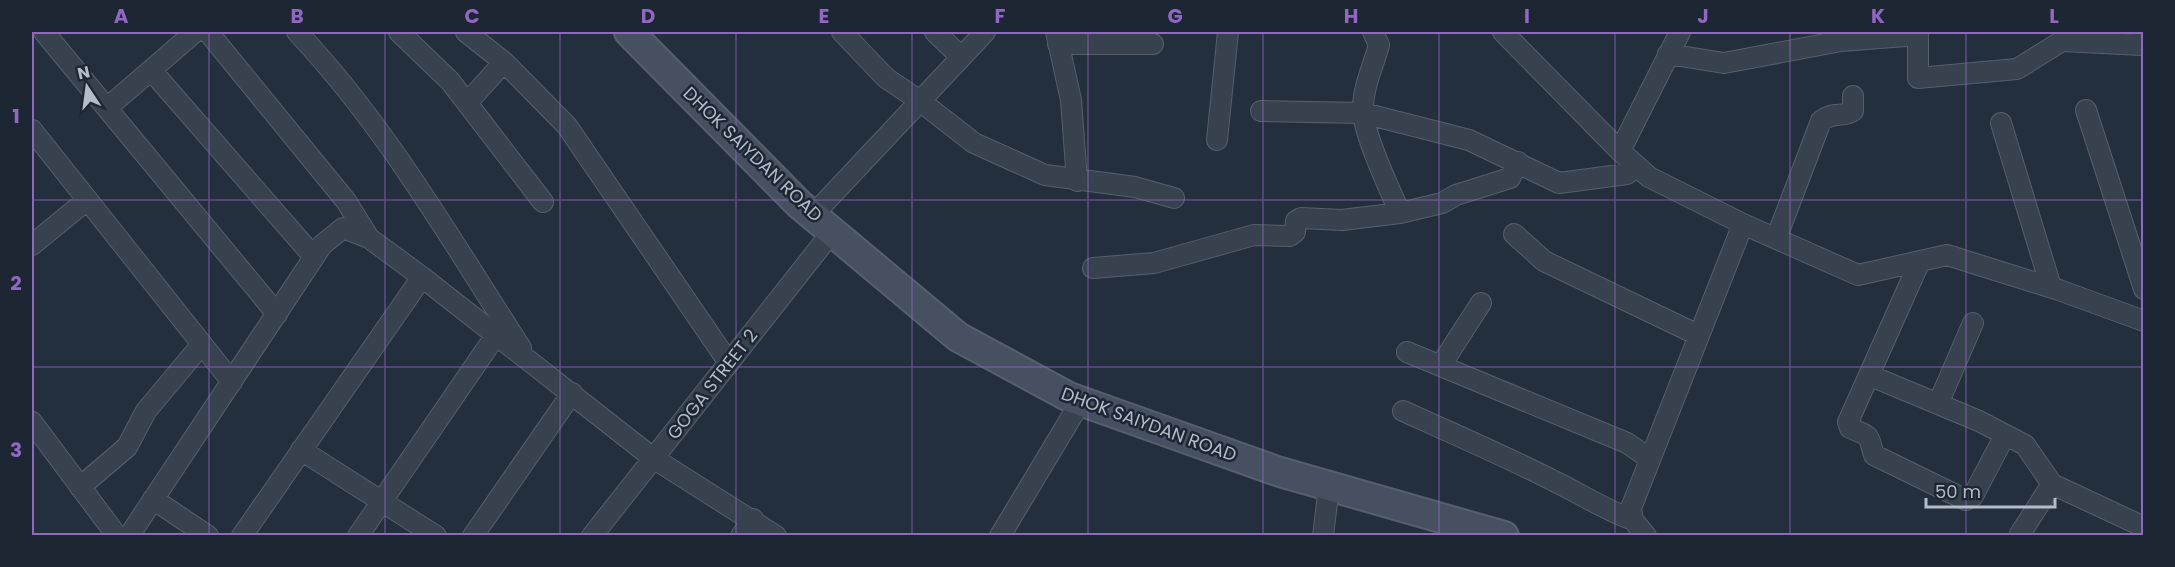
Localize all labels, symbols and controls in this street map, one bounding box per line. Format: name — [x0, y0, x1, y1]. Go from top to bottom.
text: A — [114, 2, 129, 30]
text: B — [290, 2, 304, 30]
text: C — [464, 2, 480, 30]
text: D — [641, 2, 655, 30]
text: E — [819, 2, 829, 30]
text: F — [995, 2, 1006, 30]
text: G — [1167, 2, 1183, 30]
text: H — [1344, 2, 1358, 30]
text: I — [1524, 2, 1530, 30]
text: J — [1697, 2, 1709, 30]
text: K — [1871, 2, 1885, 30]
text: L — [2049, 2, 2059, 30]
north arrow — [57, 57, 117, 117]
text: N — [75, 60, 92, 85]
street label: DHOK SAIYDAN ROAD — [678, 81, 828, 227]
text: 1 — [12, 102, 20, 130]
text: 2 — [10, 269, 22, 297]
street label: GOGA STREET 2 — [661, 324, 763, 444]
street label: DHOK SAIYDAN ROAD — [1058, 381, 1240, 467]
text: 3 — [10, 436, 22, 464]
scale bar — [1926, 471, 2055, 509]
text: 50 m — [1935, 479, 1981, 504]

